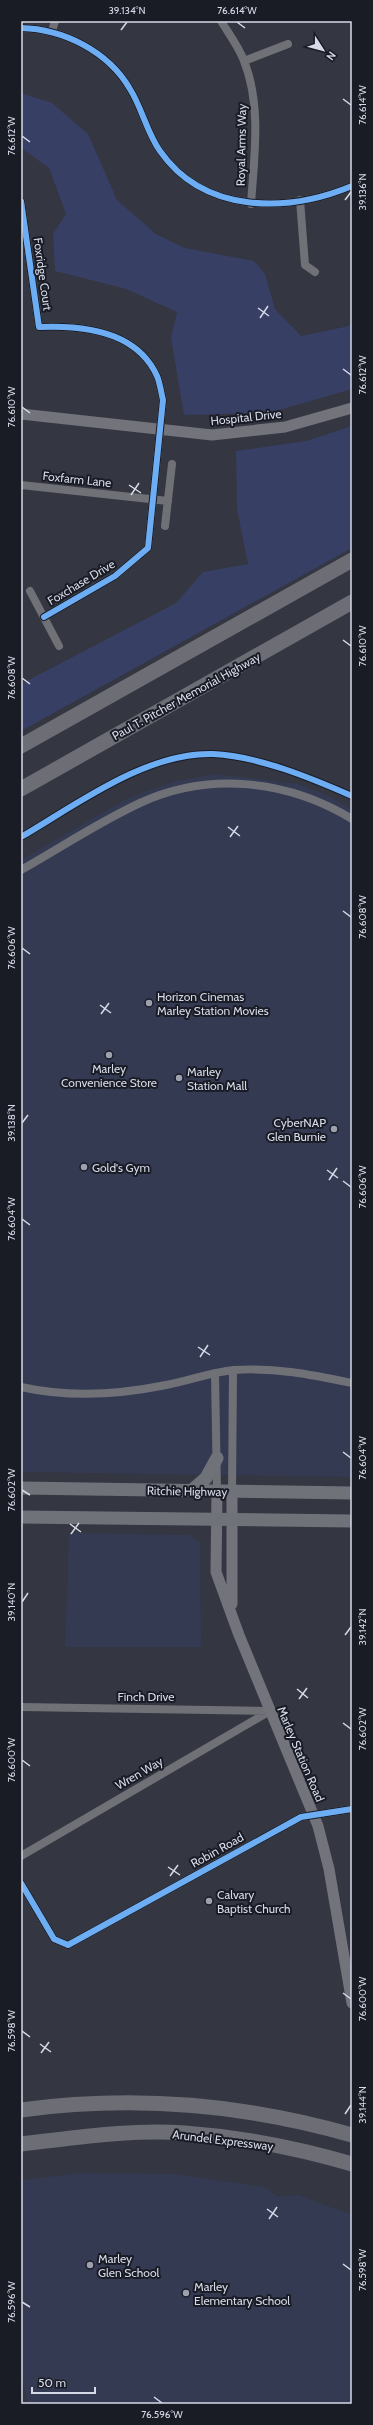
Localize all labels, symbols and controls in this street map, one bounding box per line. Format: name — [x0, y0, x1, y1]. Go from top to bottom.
text: 39.134°N — [108, 4, 146, 17]
text: 76.614°W — [217, 4, 257, 17]
north arrow — [303, 30, 343, 70]
text: N — [323, 49, 339, 63]
text: 76.614°W — [356, 85, 369, 125]
street label: Royal Arms Way — [233, 104, 249, 186]
text: 76.612°W — [5, 116, 18, 156]
text: 39.136°N — [356, 173, 369, 211]
street label: Foxridge Court — [30, 237, 56, 311]
text: 76.612°W — [356, 355, 369, 395]
text: 76.610°W — [5, 386, 18, 427]
street label: Hospital Drive — [210, 406, 282, 428]
street label: Foxfarm Lane — [42, 468, 112, 490]
street label: Foxchase Drive — [45, 556, 117, 608]
text: 76.610°W — [356, 625, 369, 666]
street label: Paul T. Pitcher Memorial Highway — [109, 649, 263, 743]
text: 76.608°W — [5, 656, 18, 700]
text: 76.608°W — [356, 895, 369, 939]
text: 76.606°W — [5, 926, 18, 970]
place label: Horizon Cinemas Marley Station Movies — [157, 989, 269, 1018]
marker: Horizon Cinemas Marley Station Movies — [144, 998, 154, 1008]
marker: Marley Convenience Store — [104, 1050, 114, 1060]
place label: Marley Convenience Store — [61, 1061, 157, 1090]
place label: Marley Station Mall — [187, 1064, 247, 1093]
marker: Marley Station Mall — [174, 1073, 184, 1083]
text: 39.138°N — [5, 1104, 18, 1142]
place label: CyberNAP Glen Burnie — [267, 1115, 326, 1144]
marker: CyberNAP Glen Burnie — [329, 1124, 339, 1134]
place label: Gold's Gym — [92, 1160, 150, 1175]
marker: Gold's Gym — [79, 1162, 89, 1172]
text: 76.606°W — [356, 1165, 369, 1209]
text: 76.604°W — [5, 1197, 18, 1241]
text: 76.604°W — [356, 1436, 369, 1480]
text: 76.602°W — [5, 1468, 18, 1511]
street label: Ritchie Highway — [147, 1483, 227, 1499]
text: 39.140°N — [5, 1583, 18, 1621]
text: 39.142°N — [356, 1608, 369, 1646]
street label: Finch Drive — [117, 1689, 175, 1704]
street label: Marley Station Road — [274, 1704, 328, 1804]
text: 76.602°W — [356, 1707, 369, 1750]
text: 76.600°W — [5, 1737, 18, 1782]
street label: Wren Way — [112, 1753, 166, 1793]
street label: Robin Road — [188, 1829, 246, 1871]
place label: Calvary Baptist Church — [217, 1887, 291, 1916]
marker: Calvary Baptist Church — [204, 1896, 214, 1906]
text: 76.600°W — [356, 1976, 369, 2021]
text: 76.598°W — [5, 2009, 18, 2052]
text: 39.144°N — [356, 2086, 369, 2124]
street label: Arundel Expressway — [172, 2126, 274, 2154]
text: 76.598°W — [356, 2248, 369, 2291]
place label: Marley Glen School — [98, 2251, 159, 2280]
marker: Marley Glen School — [85, 2260, 95, 2270]
place label: Marley Elementary School — [194, 2279, 290, 2308]
text: 76.596°W — [5, 2281, 18, 2323]
marker: Marley Elementary School — [181, 2288, 191, 2298]
scale bar — [32, 2369, 95, 2395]
text: 50 m — [38, 2375, 66, 2390]
text: 76.596°W — [141, 2408, 183, 2421]

